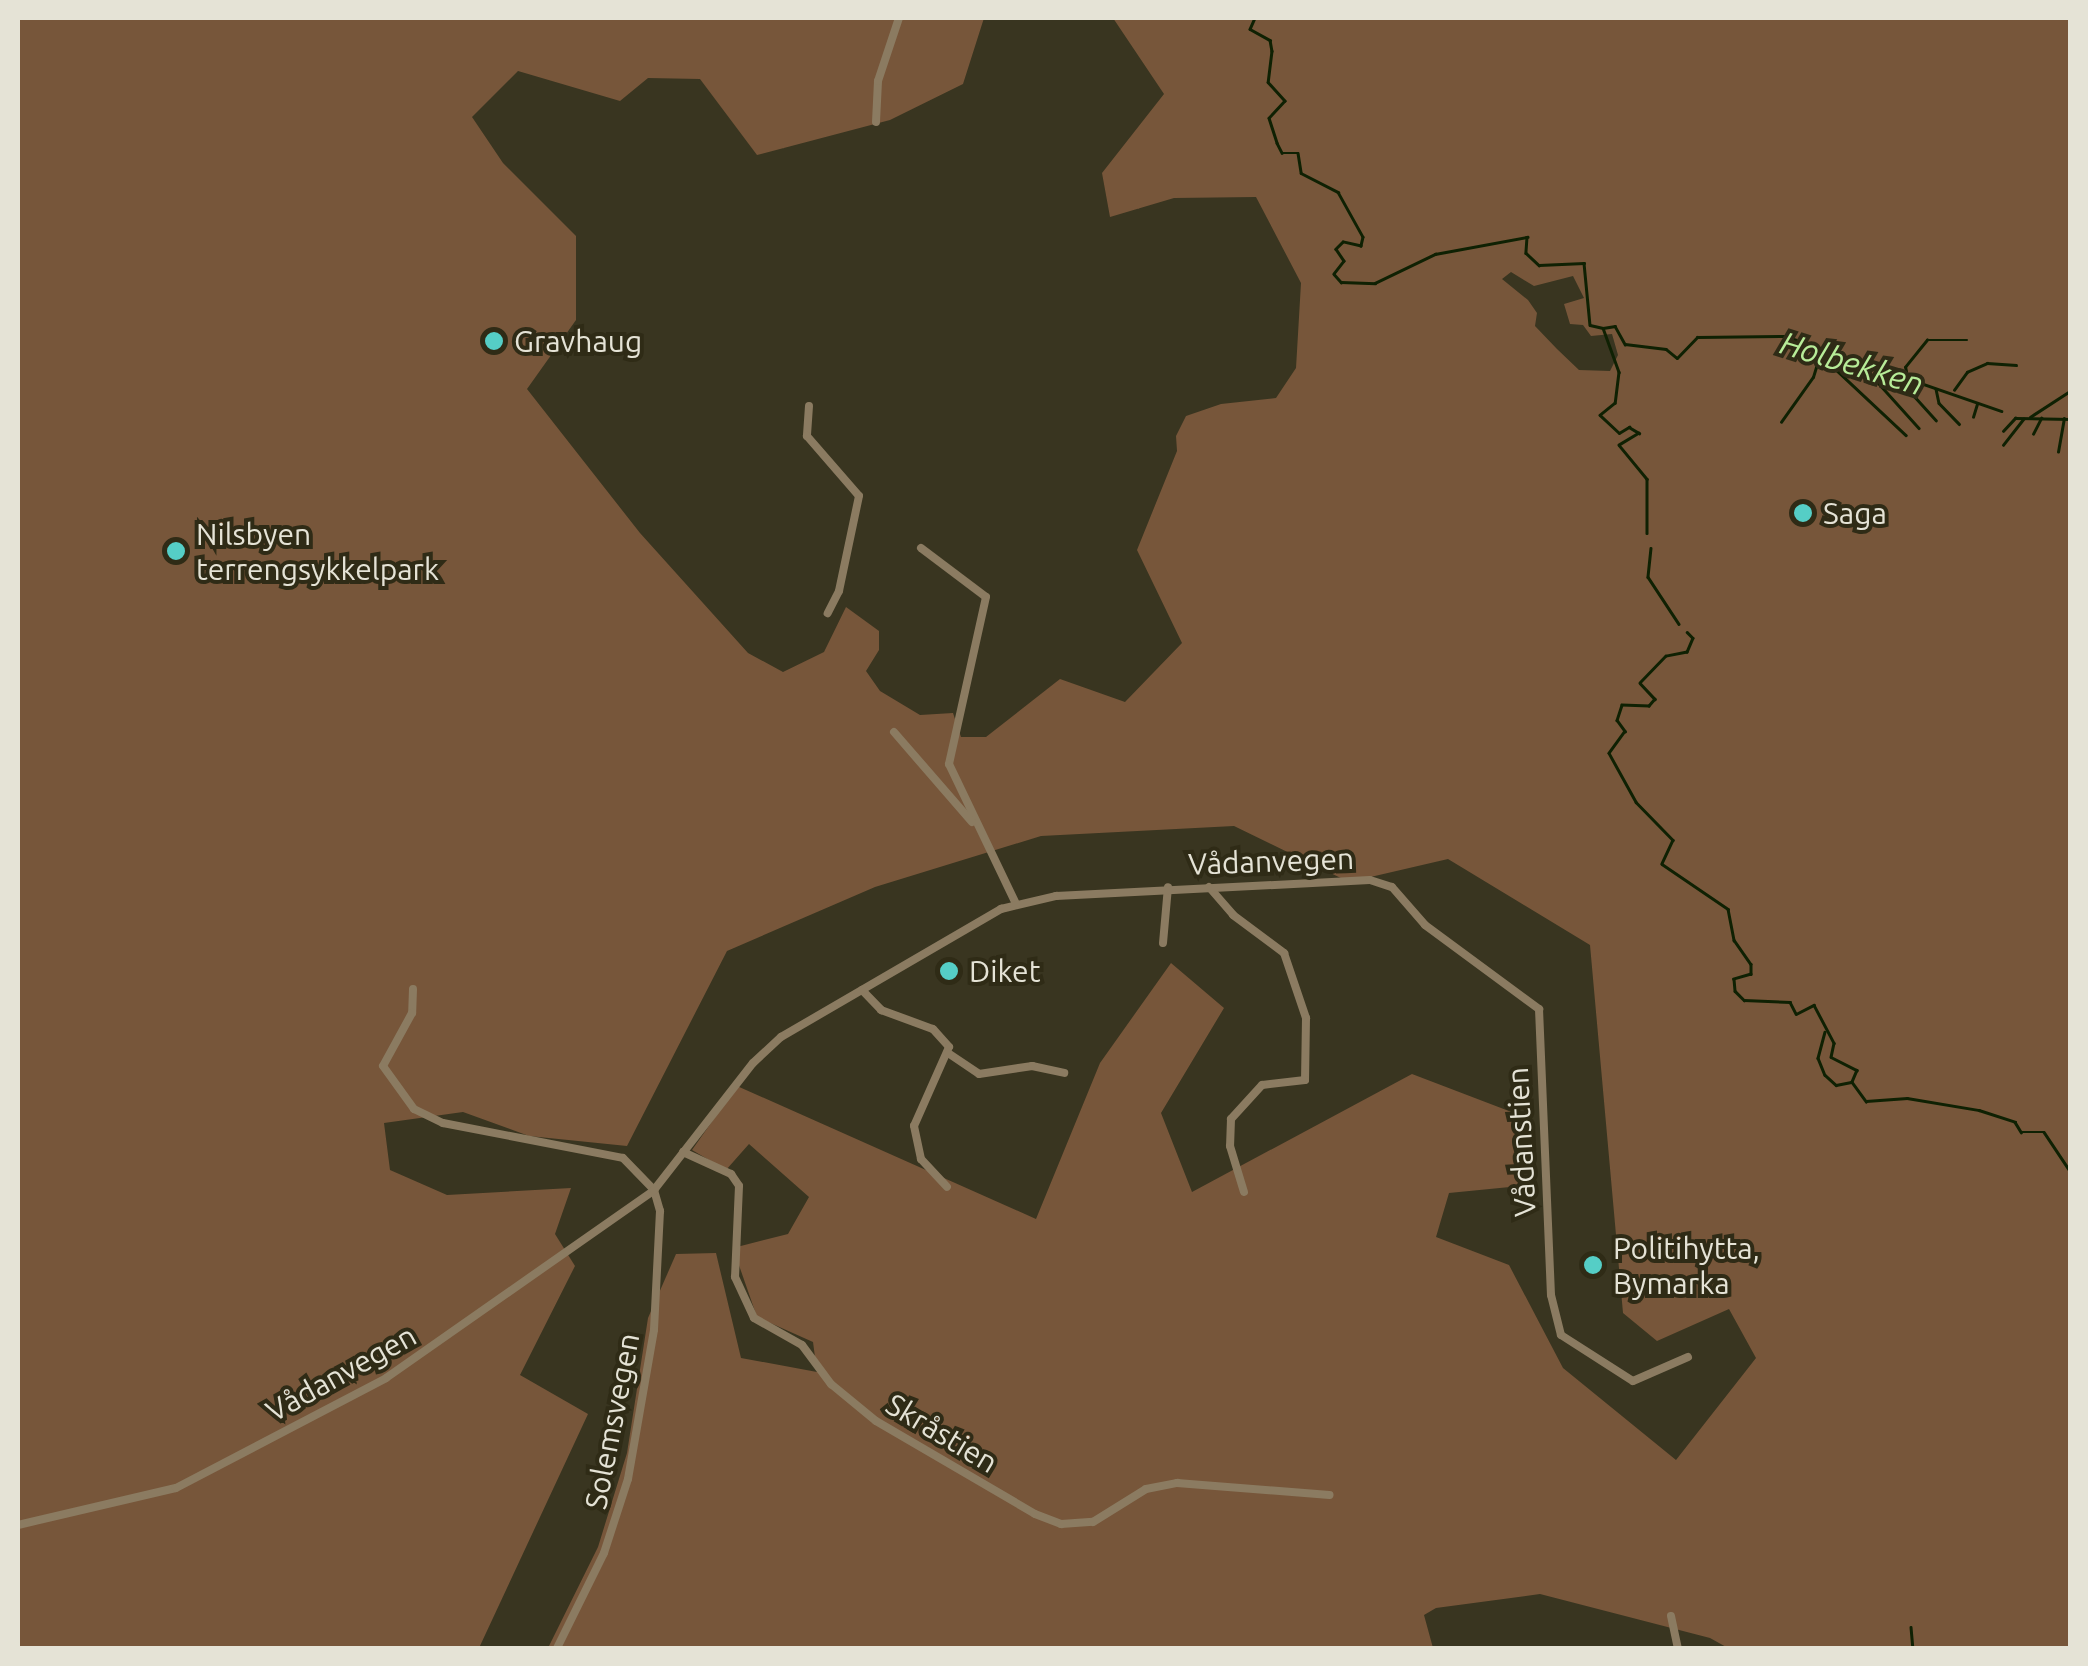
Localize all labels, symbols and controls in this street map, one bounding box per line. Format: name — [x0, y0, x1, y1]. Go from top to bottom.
place label: Gravhaug — [514, 323, 642, 359]
water label: Holbekken — [1776, 323, 1928, 403]
marker: Gravhaug — [483, 330, 505, 352]
place label: Saga — [1823, 495, 1887, 531]
marker: Saga — [1792, 502, 1814, 524]
place label: Nilsbyen terrengsykkelpark — [196, 516, 439, 586]
marker: Nilsbyen terrengsykkelpark — [165, 540, 187, 562]
street label: Vådanvegen — [1187, 840, 1355, 882]
place label: Diket — [969, 953, 1040, 989]
marker: Diket — [938, 960, 960, 982]
street label: Vådanstien — [1499, 1066, 1543, 1218]
place label: Politihytta, Bymarka — [1613, 1230, 1760, 1300]
marker: Politihytta, Bymarka — [1582, 1254, 1604, 1276]
street label: Vådanvegen — [260, 1317, 422, 1429]
street label: Solemsvegen — [577, 1330, 647, 1512]
street label: Skråstien — [880, 1386, 1004, 1480]

